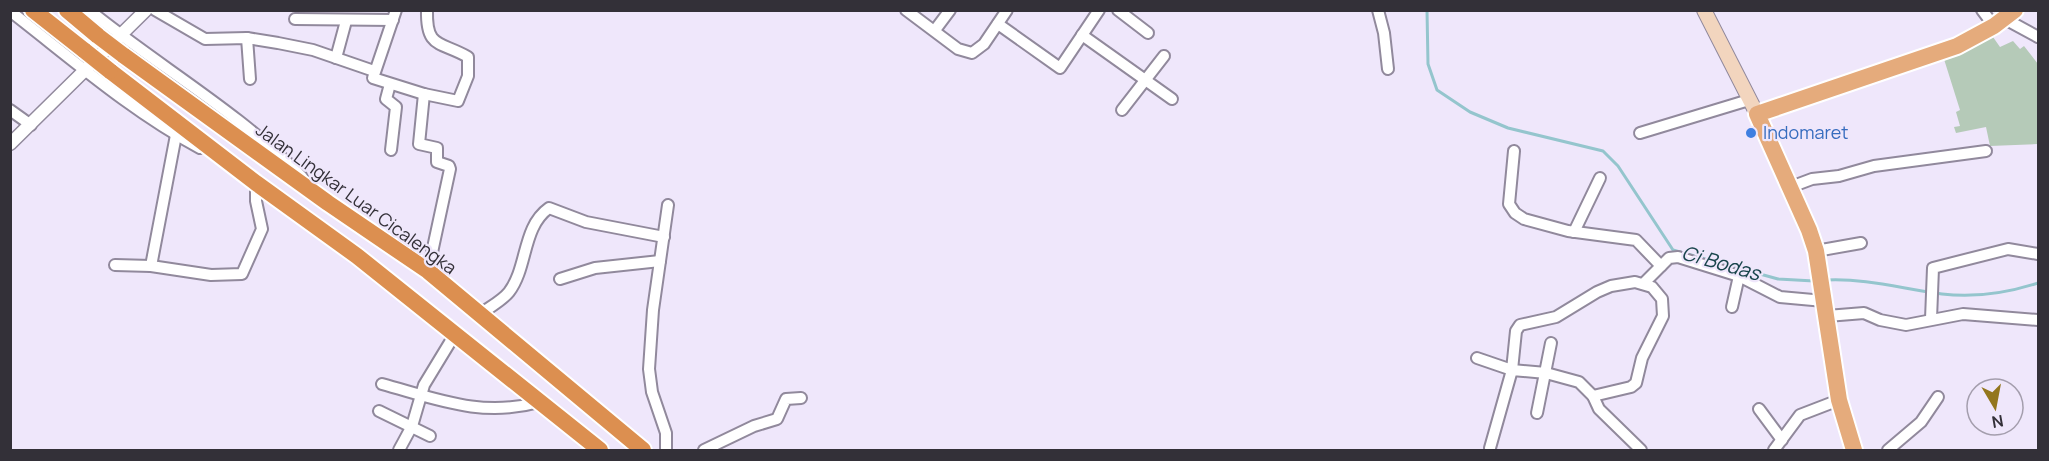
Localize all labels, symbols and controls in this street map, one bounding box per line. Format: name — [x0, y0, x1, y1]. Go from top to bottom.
street label: Jalan Lingkar Luar Cicalengka — [252, 117, 462, 279]
place label: Indomaret — [1763, 120, 1848, 144]
marker: Indomaret — [1744, 126, 1758, 140]
water label: Ci Bodas — [1679, 238, 1765, 287]
north arrow — [1965, 377, 2025, 437]
text: N — [1990, 410, 2005, 434]

